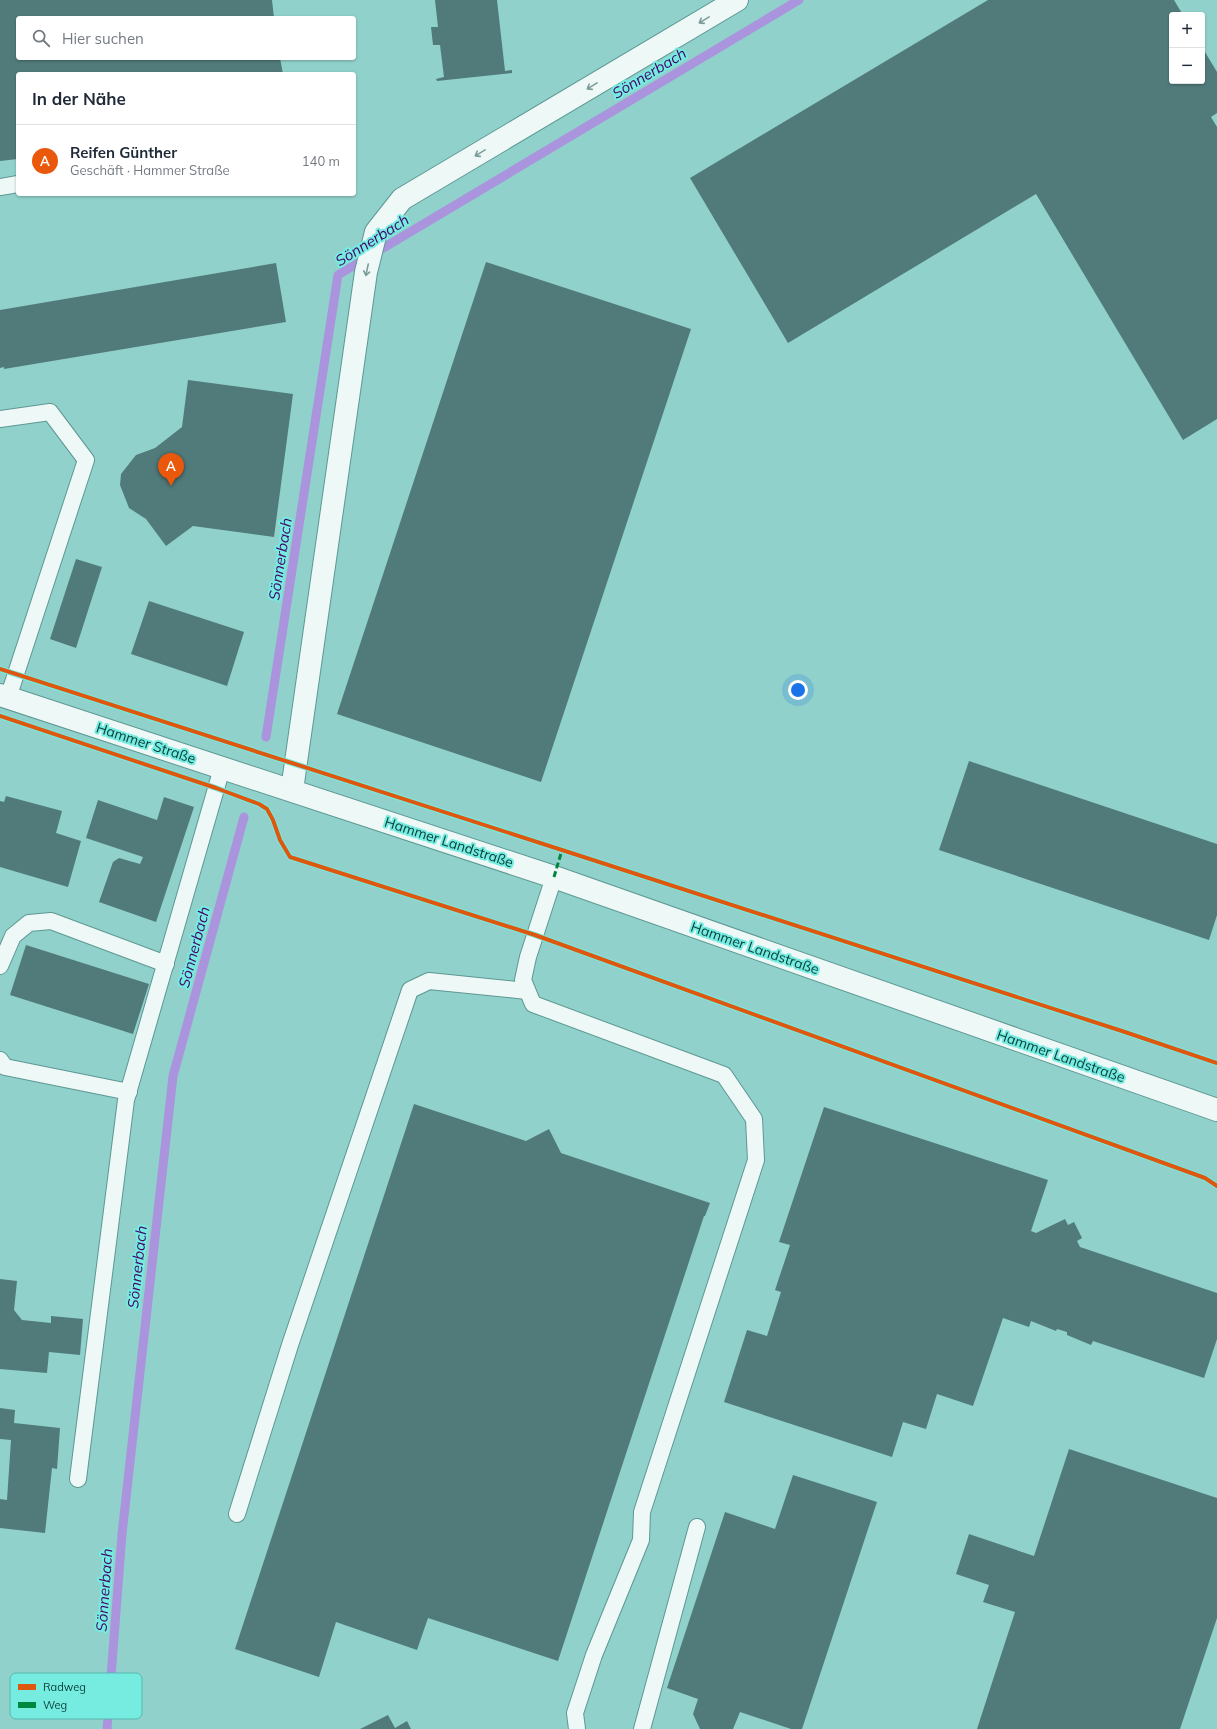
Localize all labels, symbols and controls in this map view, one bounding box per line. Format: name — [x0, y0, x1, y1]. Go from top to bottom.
map controls — [1169, 12, 1205, 84]
button: + — [1169, 12, 1205, 48]
search box — [16, 16, 356, 60]
one-way arrow — [699, 16, 710, 24]
icon: search — [30, 27, 52, 49]
text: Hier suchen — [62, 29, 144, 48]
water label: Sönnerbach — [608, 43, 690, 103]
button: − — [1169, 48, 1205, 84]
one-way arrow — [586, 83, 598, 91]
text: In der Nähe — [32, 88, 126, 109]
text: Reifen Günther — [70, 143, 177, 162]
one-way arrow — [474, 149, 486, 157]
text: A — [40, 153, 50, 169]
text: 140 m — [302, 153, 340, 169]
text: Geschäft · Hammer Straße — [70, 162, 229, 178]
water label: Sönnerbach — [332, 210, 413, 270]
one-way arrow — [363, 264, 371, 277]
pin: A — [158, 453, 184, 486]
water label: Sönnerbach — [264, 516, 296, 602]
your location — [788, 680, 808, 700]
street label: Hammer Straße — [94, 718, 198, 768]
street label: Hammer Landstraße — [382, 813, 516, 871]
water label: Sönnerbach — [174, 904, 214, 990]
street label: Hammer Landstraße — [689, 918, 821, 978]
street label: Hammer Landstraße — [995, 1026, 1127, 1086]
water label: Sönnerbach — [123, 1224, 151, 1309]
water label: Sönnerbach — [92, 1548, 116, 1632]
legend — [10, 1673, 142, 1719]
text: Radweg — [43, 1680, 86, 1694]
text: Weg — [43, 1698, 67, 1712]

